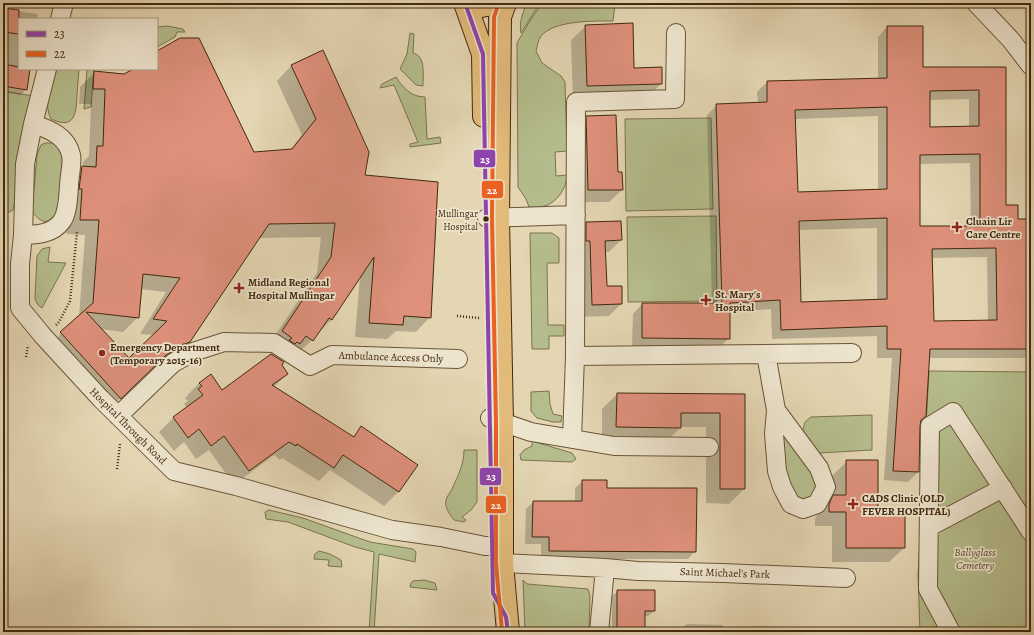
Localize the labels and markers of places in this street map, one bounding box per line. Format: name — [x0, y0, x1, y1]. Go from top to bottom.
place label: Mullingar Hospital — [438, 207, 479, 234]
marker: Mullingar Hospital — [481, 214, 491, 224]
place label: Cluain Lir Care Centre — [966, 214, 1021, 242]
marker: Cluain Lir Care Centre — [951, 221, 963, 233]
place label: Midland Regional Hospital Mullingar — [248, 275, 335, 303]
marker: Midland Regional Hospital Mullingar — [233, 282, 245, 294]
place label: St. Mary's Hospital — [715, 287, 761, 315]
marker: St. Mary's Hospital — [700, 294, 712, 306]
place label: Emergency Department (Temporary 2015-16) — [110, 340, 220, 368]
marker: Emergency Department (Temporary 2015-16) — [97, 348, 107, 358]
place label: CADS Clinic (OLD FEVER HOSPITAL) — [862, 491, 950, 519]
marker: CADS Clinic (OLD FEVER HOSPITAL) — [847, 498, 859, 510]

